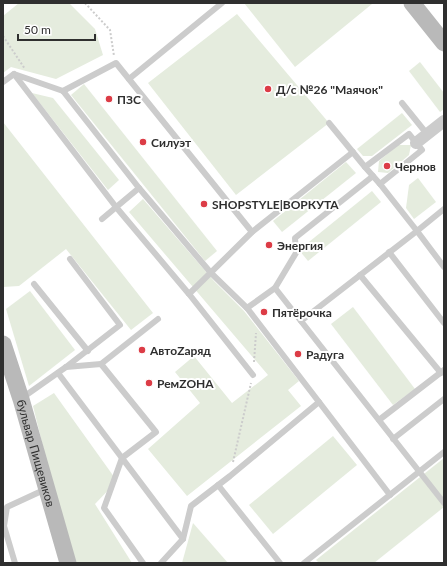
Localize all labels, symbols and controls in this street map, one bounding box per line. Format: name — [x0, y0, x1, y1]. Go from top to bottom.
scale bar — [18, 16, 95, 42]
text: 50 m — [24, 22, 51, 37]
place label: Д/с №26 "Маячок" — [276, 82, 383, 97]
marker: Д/с №26 "Маячок" — [263, 84, 273, 94]
place label: ПЗС — [117, 92, 141, 107]
marker: ПЗС — [104, 94, 114, 104]
place label: Силуэт — [151, 135, 192, 150]
marker: Силуэт — [138, 137, 148, 147]
place label: Чернов — [395, 159, 436, 174]
marker: Чернов — [382, 161, 392, 171]
place label: SHOPSTYLE|ВОРКУТА — [212, 197, 339, 212]
marker: SHOPSTYLE|ВОРКУТА — [199, 199, 209, 209]
place label: Энергия — [277, 238, 323, 253]
marker: Энергия — [264, 240, 274, 250]
place label: Пятёрочка — [272, 305, 332, 320]
marker: Пятёрочка — [259, 307, 269, 317]
place label: АвтоZаряд — [149, 343, 211, 358]
marker: АвтоZаряд — [137, 345, 147, 355]
place label: Радуга — [306, 347, 344, 362]
marker: Радуга — [293, 349, 303, 359]
place label: РемZОНА — [157, 376, 214, 391]
marker: РемZОНА — [144, 378, 154, 388]
street label: бульвар Пищевиков — [14, 398, 59, 508]

